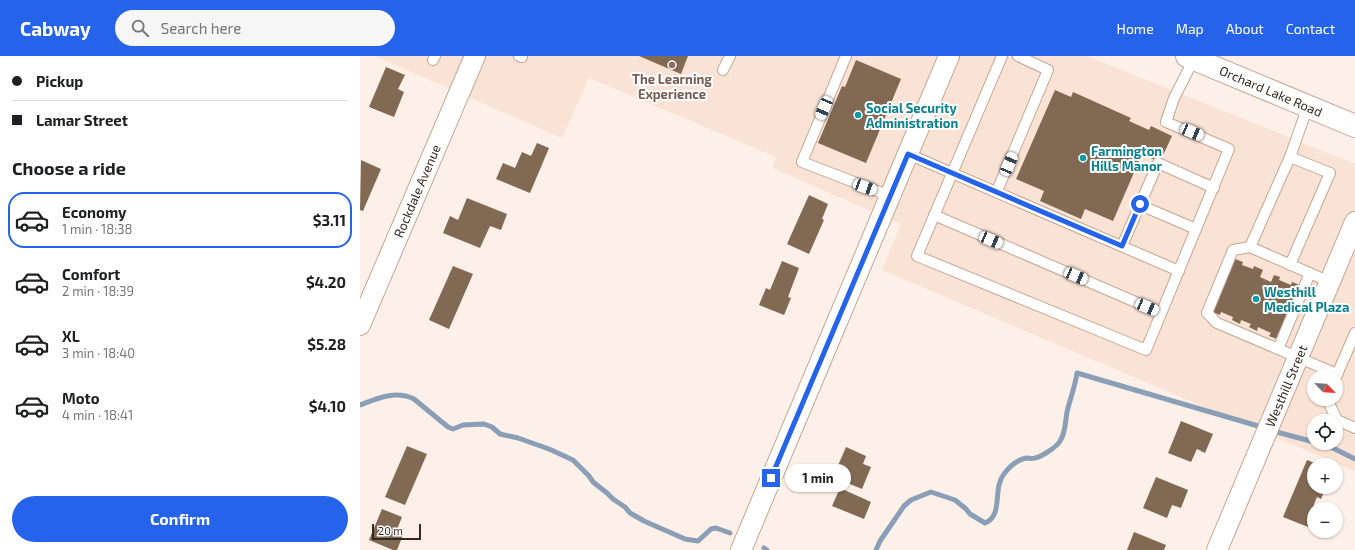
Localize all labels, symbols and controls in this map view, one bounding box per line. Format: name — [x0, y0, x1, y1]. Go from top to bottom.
search box — [115, 10, 395, 46]
text: Cabway — [20, 17, 91, 40]
icon: search — [129, 17, 151, 39]
text: Search here — [161, 19, 241, 37]
text: Home — [1117, 20, 1154, 37]
text: Map — [1176, 20, 1204, 37]
text: About — [1226, 20, 1264, 37]
text: Contact — [1286, 20, 1335, 37]
marker: The Learning Experience — [667, 60, 677, 70]
street label: Orchard Lake Road — [1217, 62, 1325, 120]
place label: The Learning Experience — [632, 71, 712, 102]
text: Pickup — [36, 72, 83, 90]
car — [814, 95, 834, 121]
place label: Social Security Administration — [866, 100, 958, 131]
marker: Social Security Administration — [853, 110, 863, 120]
text: Lamar Street — [36, 111, 128, 129]
car — [1179, 122, 1205, 142]
street label: Rockdale Avenue — [390, 142, 444, 240]
place label: Farmington Hills Manor — [1091, 143, 1163, 174]
car — [999, 151, 1019, 177]
marker: Farmington Hills Manor — [1078, 153, 1088, 163]
text: Choose a ride — [12, 157, 126, 179]
car — [852, 177, 878, 197]
route start — [1131, 195, 1149, 213]
icon: car — [14, 202, 50, 238]
text: Economy — [62, 203, 127, 221]
text: $3.11 — [313, 211, 346, 229]
text: 1 min · 18:38 — [62, 221, 132, 237]
car — [978, 230, 1004, 250]
icon: car — [14, 264, 50, 300]
text: Comfort — [62, 265, 120, 283]
car — [1063, 266, 1089, 286]
text: $4.20 — [306, 273, 346, 291]
text: 2 min · 18:39 — [62, 283, 134, 299]
place label: Westhill Medical Plaza — [1264, 284, 1349, 315]
marker: Westhill Medical Plaza — [1251, 294, 1261, 304]
car — [1134, 297, 1160, 317]
icon: car — [14, 326, 50, 362]
text: XL — [62, 327, 80, 345]
text: $5.28 — [307, 335, 346, 353]
street label: Westhill Street — [1261, 342, 1311, 430]
text: 3 min · 18:40 — [62, 345, 135, 361]
north arrow — [1307, 370, 1343, 406]
map controls — [1307, 370, 1343, 538]
icon: car — [14, 388, 50, 424]
text: Moto — [62, 389, 100, 407]
text: $4.10 — [309, 397, 346, 415]
text: 4 min · 18:41 — [62, 407, 133, 423]
button: locate — [1307, 414, 1343, 450]
button: + — [1307, 458, 1343, 494]
callout: 1 min — [785, 464, 851, 492]
route end — [762, 469, 780, 487]
text: 1 min — [802, 470, 834, 486]
button: Confirm — [12, 496, 348, 542]
button: − — [1307, 502, 1343, 538]
scale bar — [372, 522, 421, 541]
text: 20 m — [378, 524, 403, 537]

